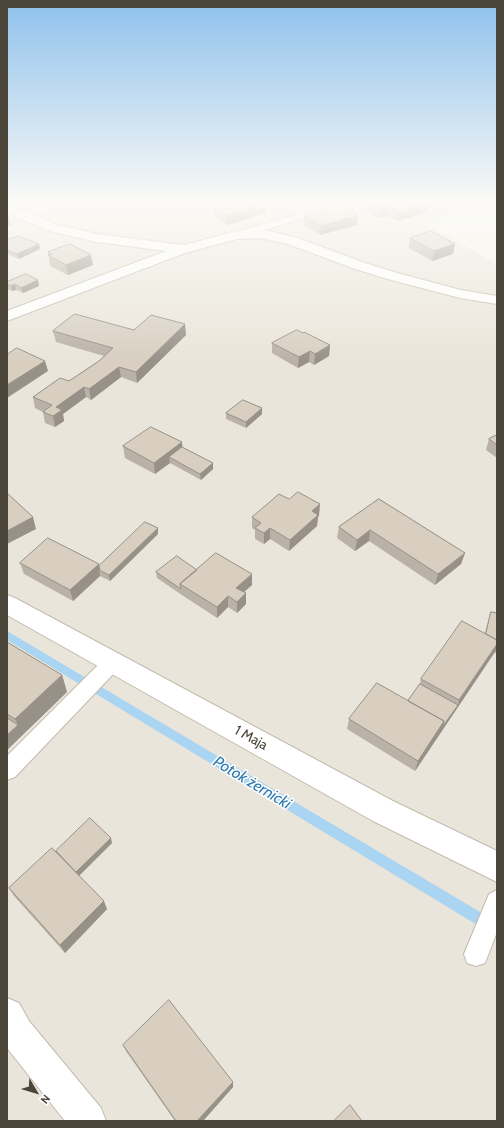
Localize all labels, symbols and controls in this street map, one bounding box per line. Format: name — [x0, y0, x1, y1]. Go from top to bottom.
street label: 1 Maja — [231, 722, 271, 754]
water label: Potok żernicki — [210, 752, 294, 814]
north arrow — [16, 1072, 56, 1112]
text: N — [38, 1092, 53, 1107]

